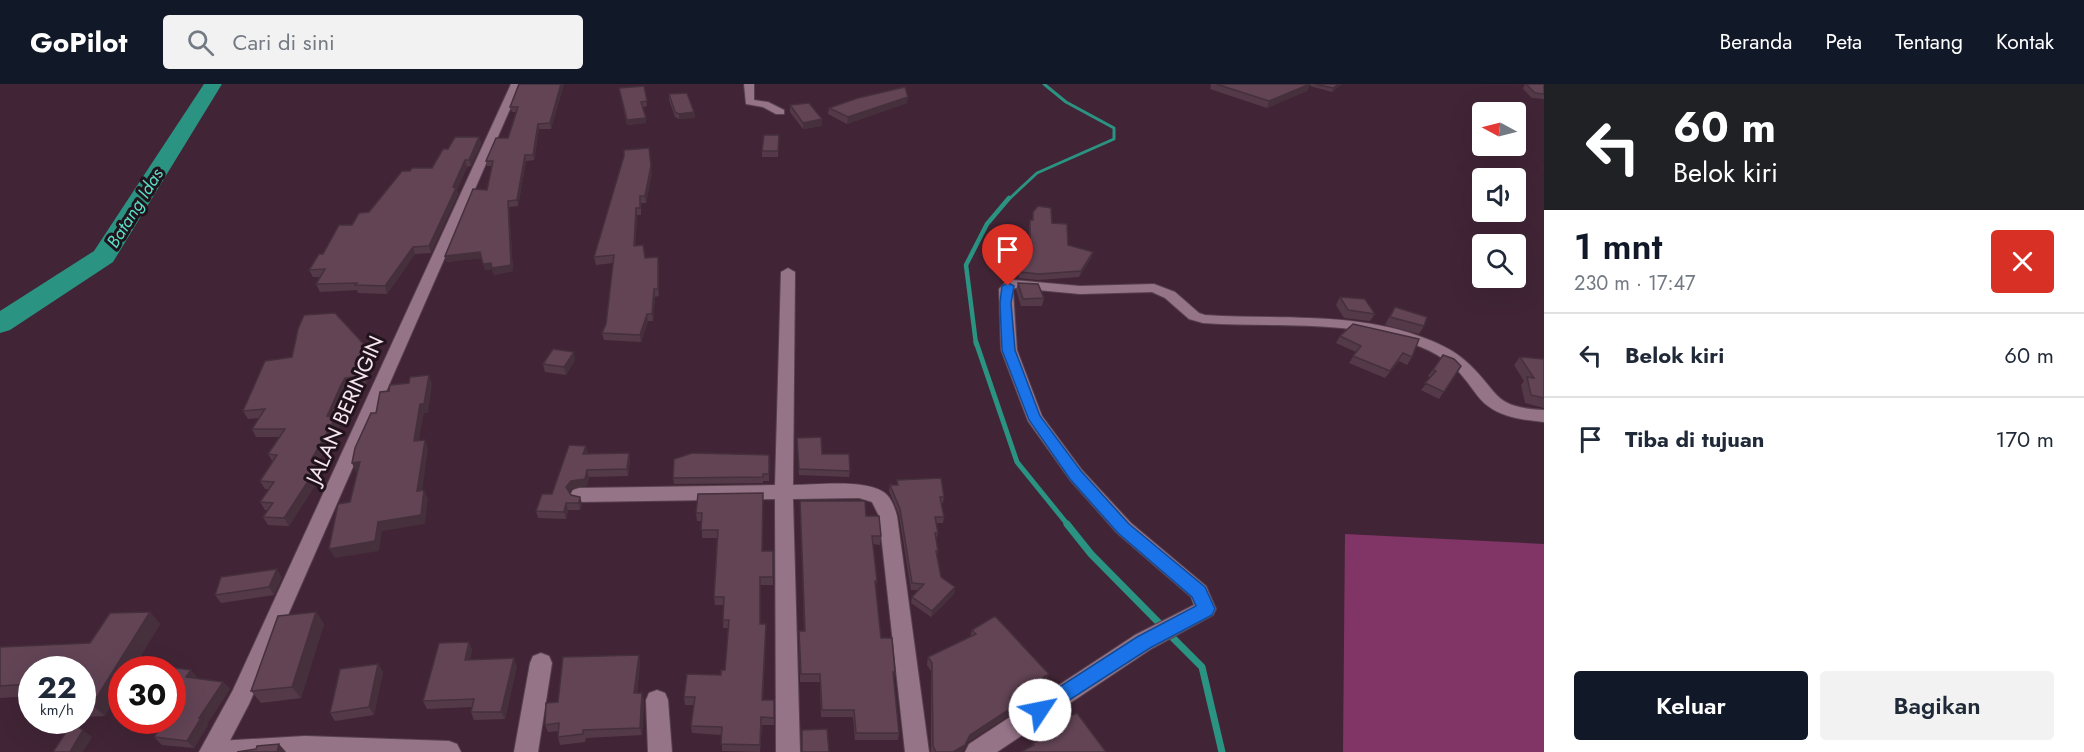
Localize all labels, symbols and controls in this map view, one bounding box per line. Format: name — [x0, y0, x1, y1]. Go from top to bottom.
search box — [163, 15, 583, 69]
text: GoPilot — [30, 22, 127, 63]
icon: search — [184, 26, 217, 59]
text: Cari di sini — [232, 26, 335, 58]
text: Beranda — [1719, 27, 1792, 57]
text: Peta — [1825, 27, 1862, 57]
text: Tentang — [1895, 27, 1963, 57]
text: Kontak — [1996, 27, 2054, 57]
text: 60 m — [1673, 97, 1776, 158]
north arrow — [1472, 102, 1526, 156]
map controls — [1472, 102, 1526, 288]
icon: left — [1574, 108, 1652, 186]
text: Belok kiri — [1673, 153, 1778, 192]
water label: Batang Idas — [100, 162, 170, 253]
button: sound — [1472, 168, 1526, 222]
text: 1 mnt — [1574, 220, 1662, 272]
pin — [982, 224, 1033, 286]
button: close — [1991, 230, 2054, 293]
icon: arrive — [991, 233, 1024, 266]
button: search — [1472, 234, 1526, 288]
text: 230 m · 17:47 — [1574, 269, 1696, 298]
street label: JALAN BERINGIN — [298, 331, 391, 492]
icon: left — [1574, 339, 1607, 372]
text: Belok kiri — [1625, 339, 1724, 371]
text: 60 m — [2004, 339, 2054, 371]
icon: arrive — [1574, 423, 1607, 456]
text: Tiba di tujuan — [1625, 423, 1764, 455]
text: 170 m — [1996, 423, 2054, 455]
speed limit sign: 30 — [108, 656, 186, 734]
text: 22 — [37, 666, 77, 709]
button: Keluar — [1574, 671, 1808, 740]
button: Bagikan — [1820, 671, 2054, 740]
position arrow — [1008, 678, 1072, 742]
text: km/h — [40, 699, 74, 721]

